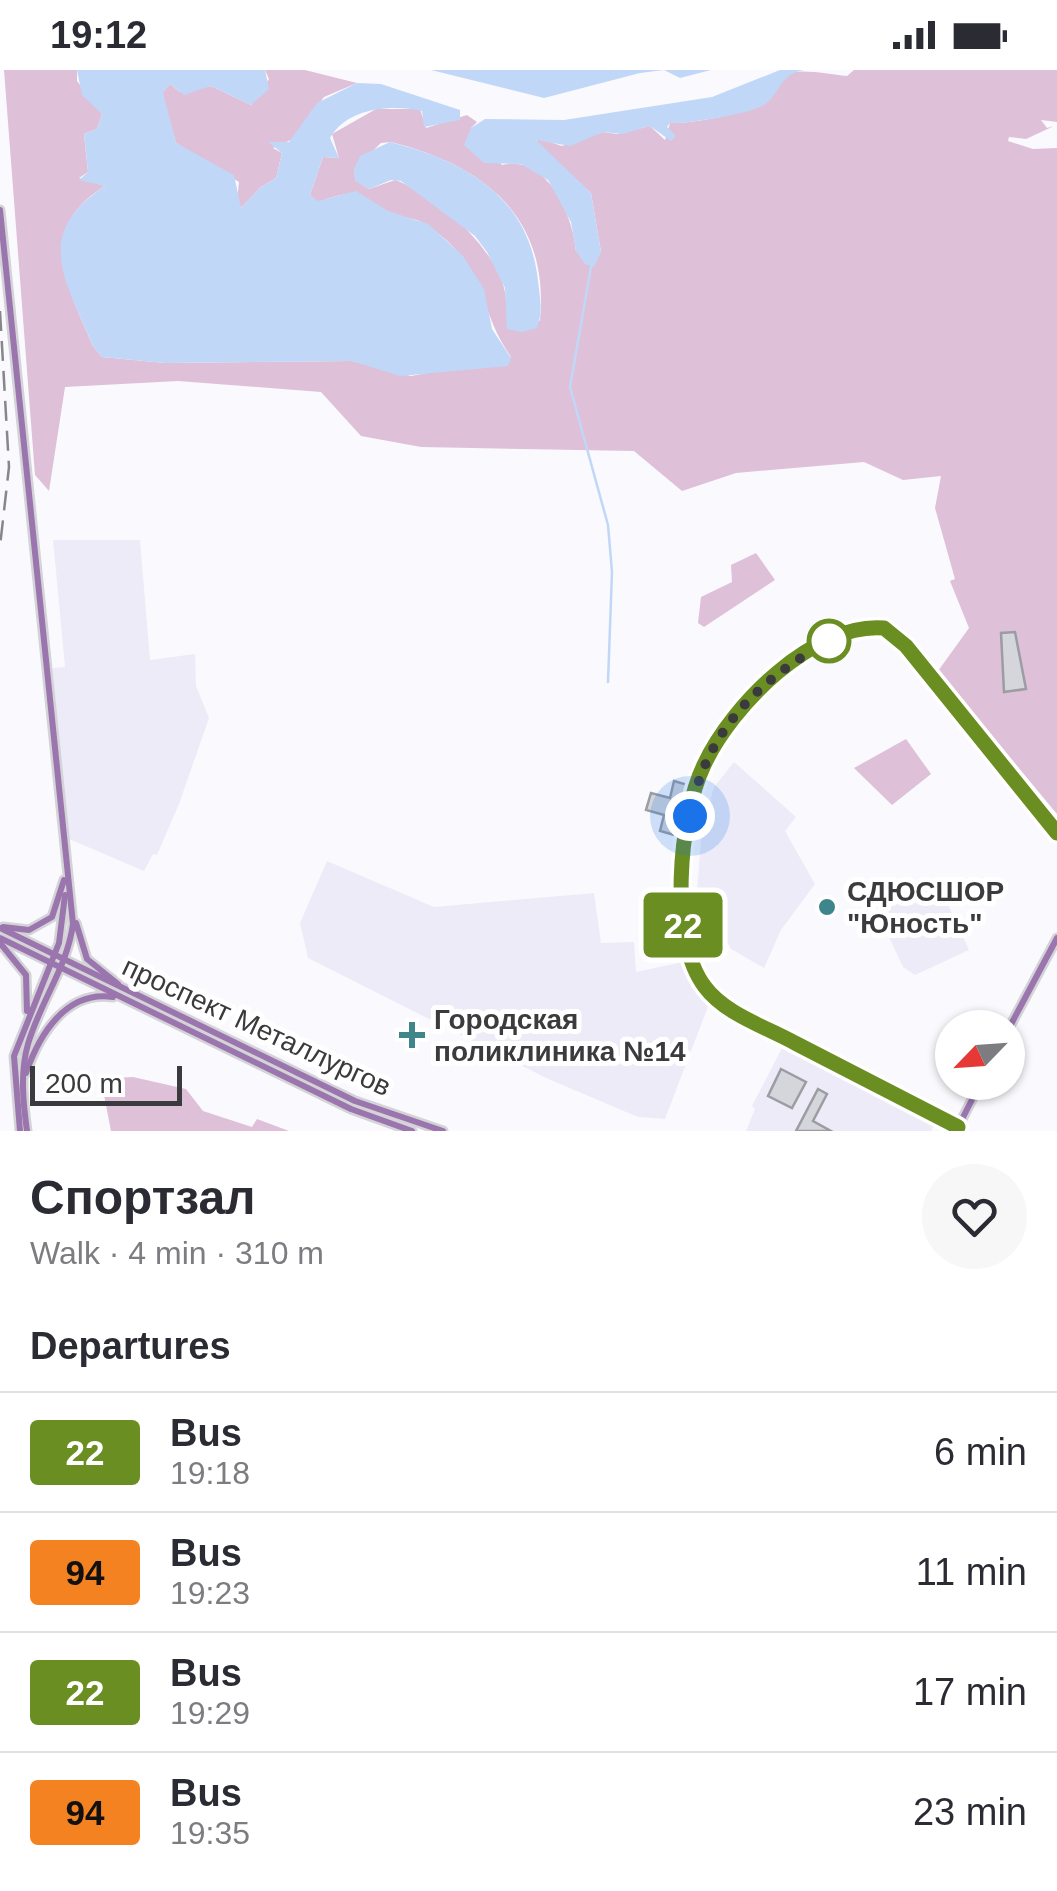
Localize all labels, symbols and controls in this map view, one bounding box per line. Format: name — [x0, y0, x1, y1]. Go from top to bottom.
text: 19:12 — [50, 14, 147, 56]
unlabelled marker — [808, 620, 850, 662]
your location — [665, 791, 715, 841]
place label: СДЮСШОР "Юность" — [847, 876, 1004, 939]
line badge: 22 — [638, 892, 728, 958]
marker: СДЮСШОР "Юность" — [816, 896, 838, 918]
text: 22 — [664, 906, 702, 945]
street label: проспект Металлургов — [118, 951, 396, 1102]
place label: Городская поликлиника №14 — [434, 1004, 686, 1067]
north arrow — [935, 1010, 1025, 1100]
map controls — [935, 1010, 1025, 1100]
marker: Городская поликлиника №14 — [399, 1022, 425, 1048]
scale bar — [30, 1061, 182, 1106]
text: 200 m — [45, 1068, 123, 1099]
button: heart — [922, 1164, 1027, 1269]
text: Спортзал — [30, 1171, 256, 1224]
text: Walk · 4 min · 310 m — [30, 1235, 324, 1271]
text: Departures — [30, 1325, 231, 1367]
text: Bus — [170, 1412, 242, 1454]
text: 6 min — [934, 1431, 1027, 1473]
text: 22 — [66, 1433, 104, 1472]
text: 19:18 — [170, 1455, 250, 1491]
text: Bus — [170, 1532, 242, 1574]
text: 11 min — [916, 1551, 1027, 1593]
text: 94 — [66, 1553, 104, 1592]
text: 19:23 — [170, 1575, 250, 1611]
text: Bus — [170, 1652, 242, 1694]
text: 17 min — [913, 1671, 1027, 1713]
text: 22 — [66, 1673, 104, 1712]
text: 19:29 — [170, 1695, 250, 1731]
text: Bus — [170, 1772, 242, 1814]
text: 23 min — [913, 1791, 1027, 1833]
text: 94 — [66, 1793, 104, 1832]
text: 19:35 — [170, 1815, 250, 1851]

